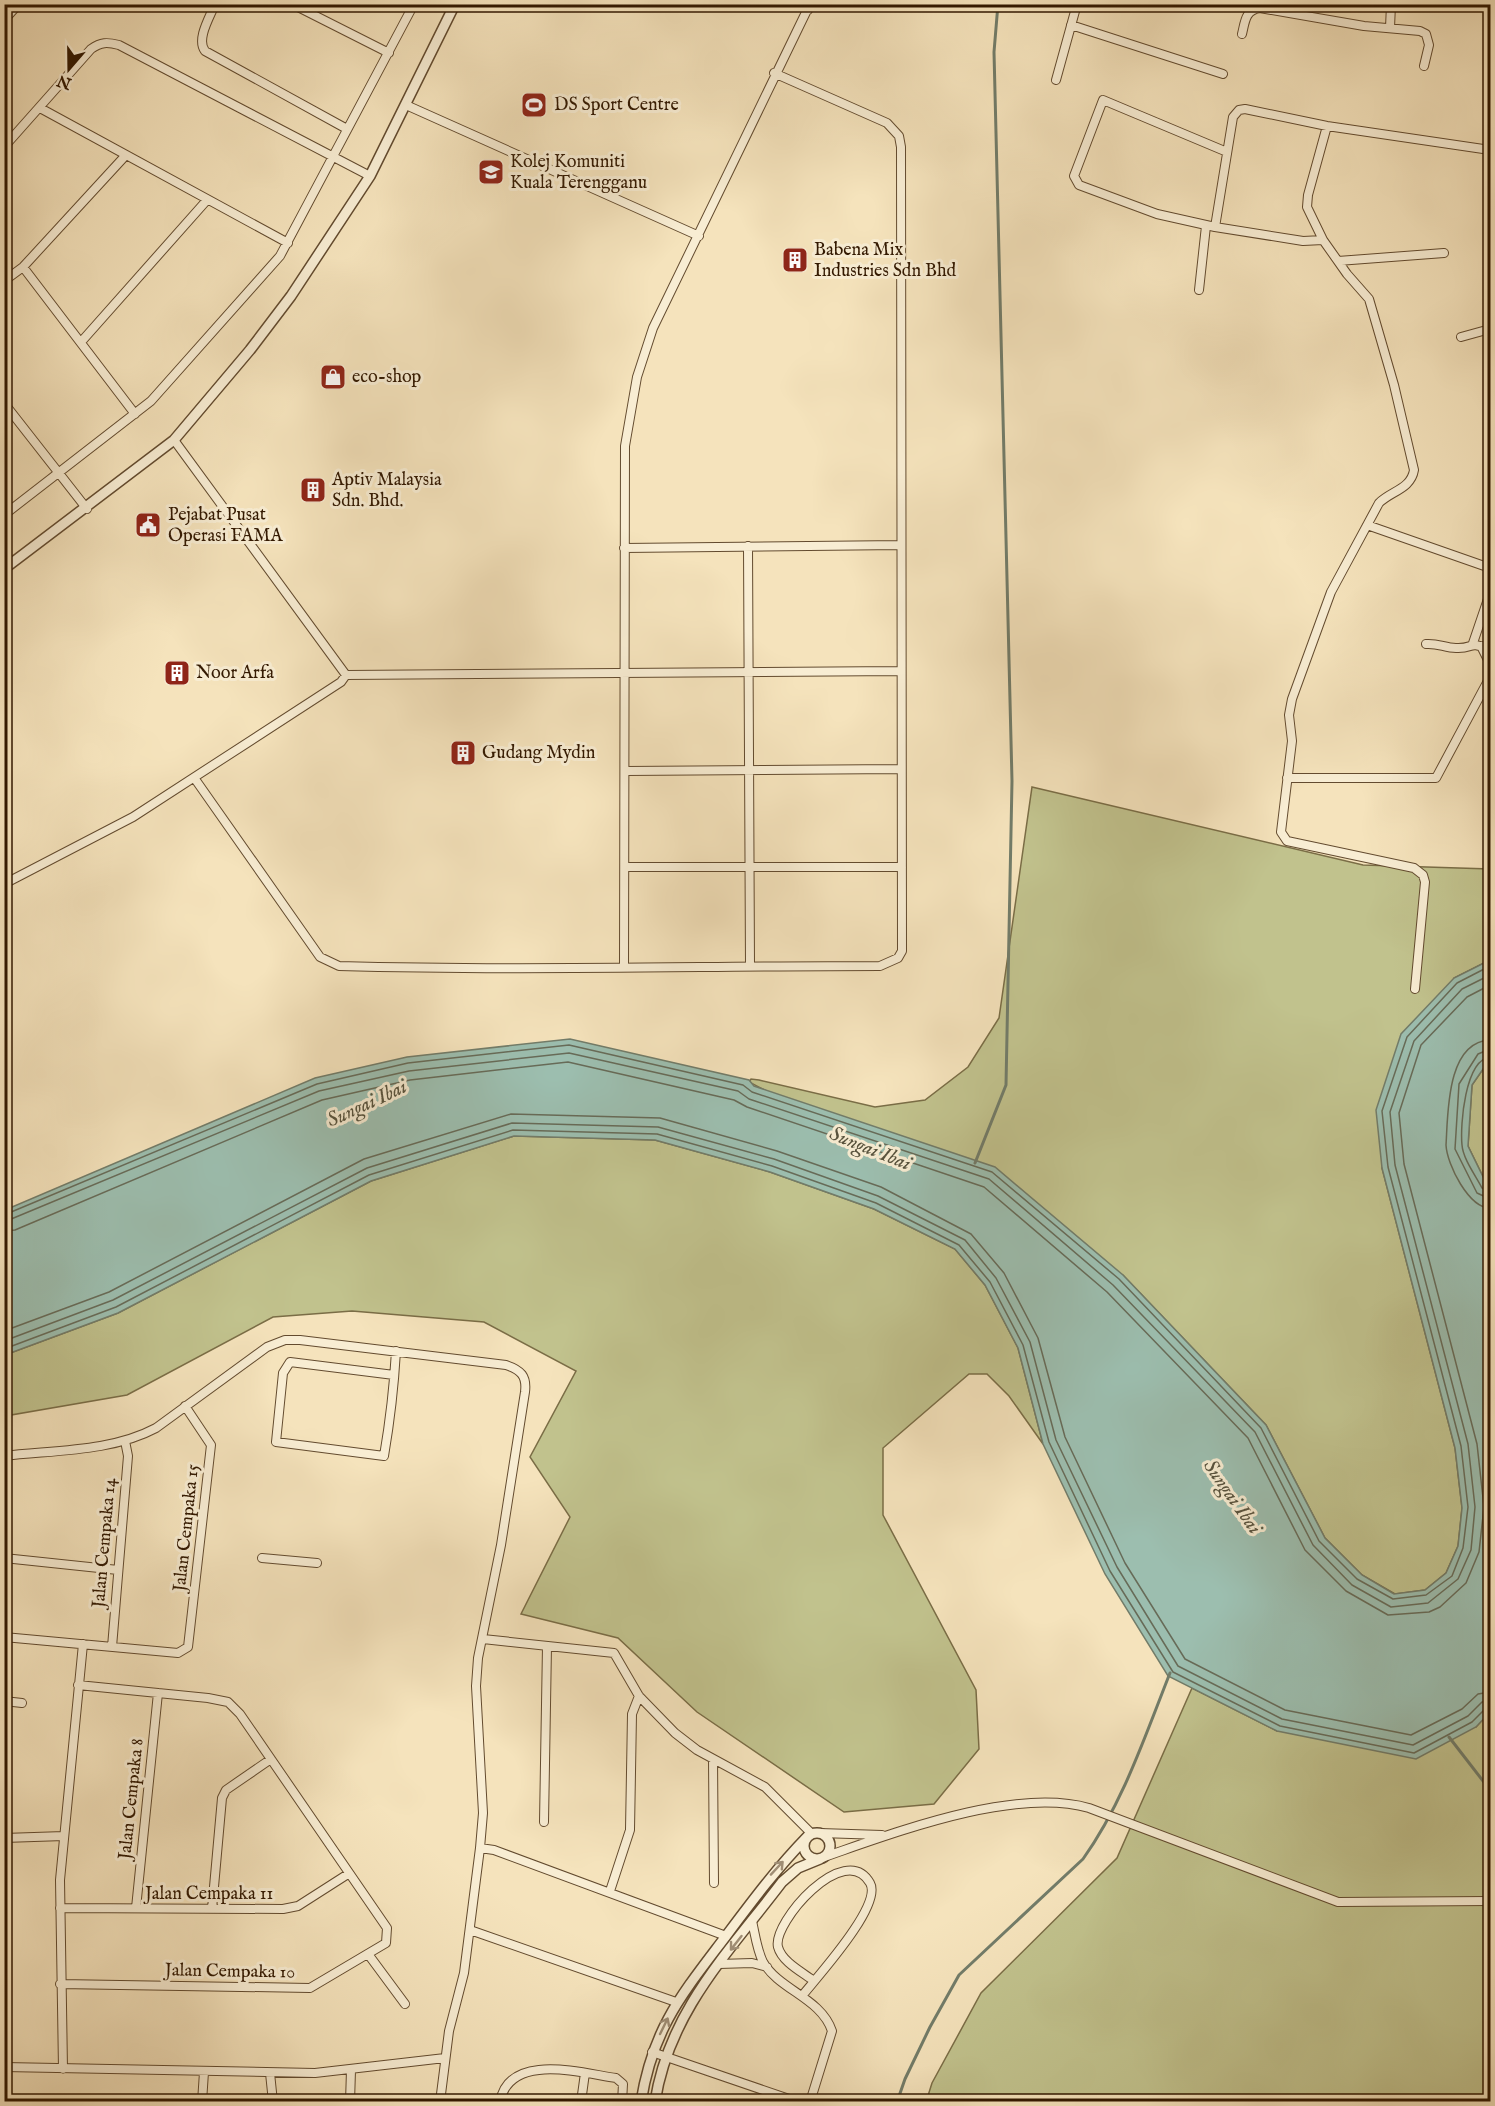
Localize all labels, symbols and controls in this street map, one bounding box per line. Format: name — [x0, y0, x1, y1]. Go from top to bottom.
north arrow — [39, 39, 99, 99]
text: N — [54, 69, 75, 93]
sports icon: DS Sport Centre — [519, 90, 549, 120]
place label: DS Sport Centre — [554, 94, 679, 117]
place label: Kolej Komuniti Kuala Terengganu — [510, 151, 647, 195]
school or university icon: Kolej Komuniti Kuala Terengganu — [476, 157, 506, 187]
place label: Babena Mix Industries Sdn Bhd — [814, 239, 956, 283]
building icon: Babena Mix Industries Sdn Bhd — [780, 245, 810, 275]
shop icon: eco-shop — [318, 362, 348, 392]
place label: eco-shop — [352, 366, 422, 389]
place label: Aptiv Malaysia Sdn. Bhd. — [331, 469, 442, 513]
building icon: Aptiv Malaysia Sdn. Bhd. — [298, 475, 328, 505]
place label: Pejabat Pusat Operasi FAMA — [168, 504, 283, 548]
public building icon: Pejabat Pusat Operasi FAMA — [133, 510, 163, 540]
building icon: Noor Arfa — [162, 658, 192, 688]
place label: Noor Arfa — [196, 662, 274, 685]
building icon: Gudang Mydin — [448, 738, 478, 768]
place label: Gudang Mydin — [482, 742, 596, 765]
water label: Sungai Ibai — [323, 1074, 413, 1134]
water label: Sungai Ibai — [825, 1121, 915, 1178]
water label: Sungai Ibai — [1196, 1455, 1267, 1541]
street label: Jalan Cempaka 15 — [169, 1463, 205, 1595]
street label: Jalan Cempaka 14 — [88, 1477, 122, 1611]
street label: Jalan Cempaka 8 — [114, 1737, 150, 1863]
one-way arrow — [770, 1860, 785, 1875]
street label: Jalan Cempaka 11 — [143, 1883, 273, 1906]
one-way arrow — [729, 1934, 742, 1950]
street label: Jalan Cempaka 10 — [163, 1959, 295, 1985]
one-way arrow — [658, 2017, 670, 2035]

